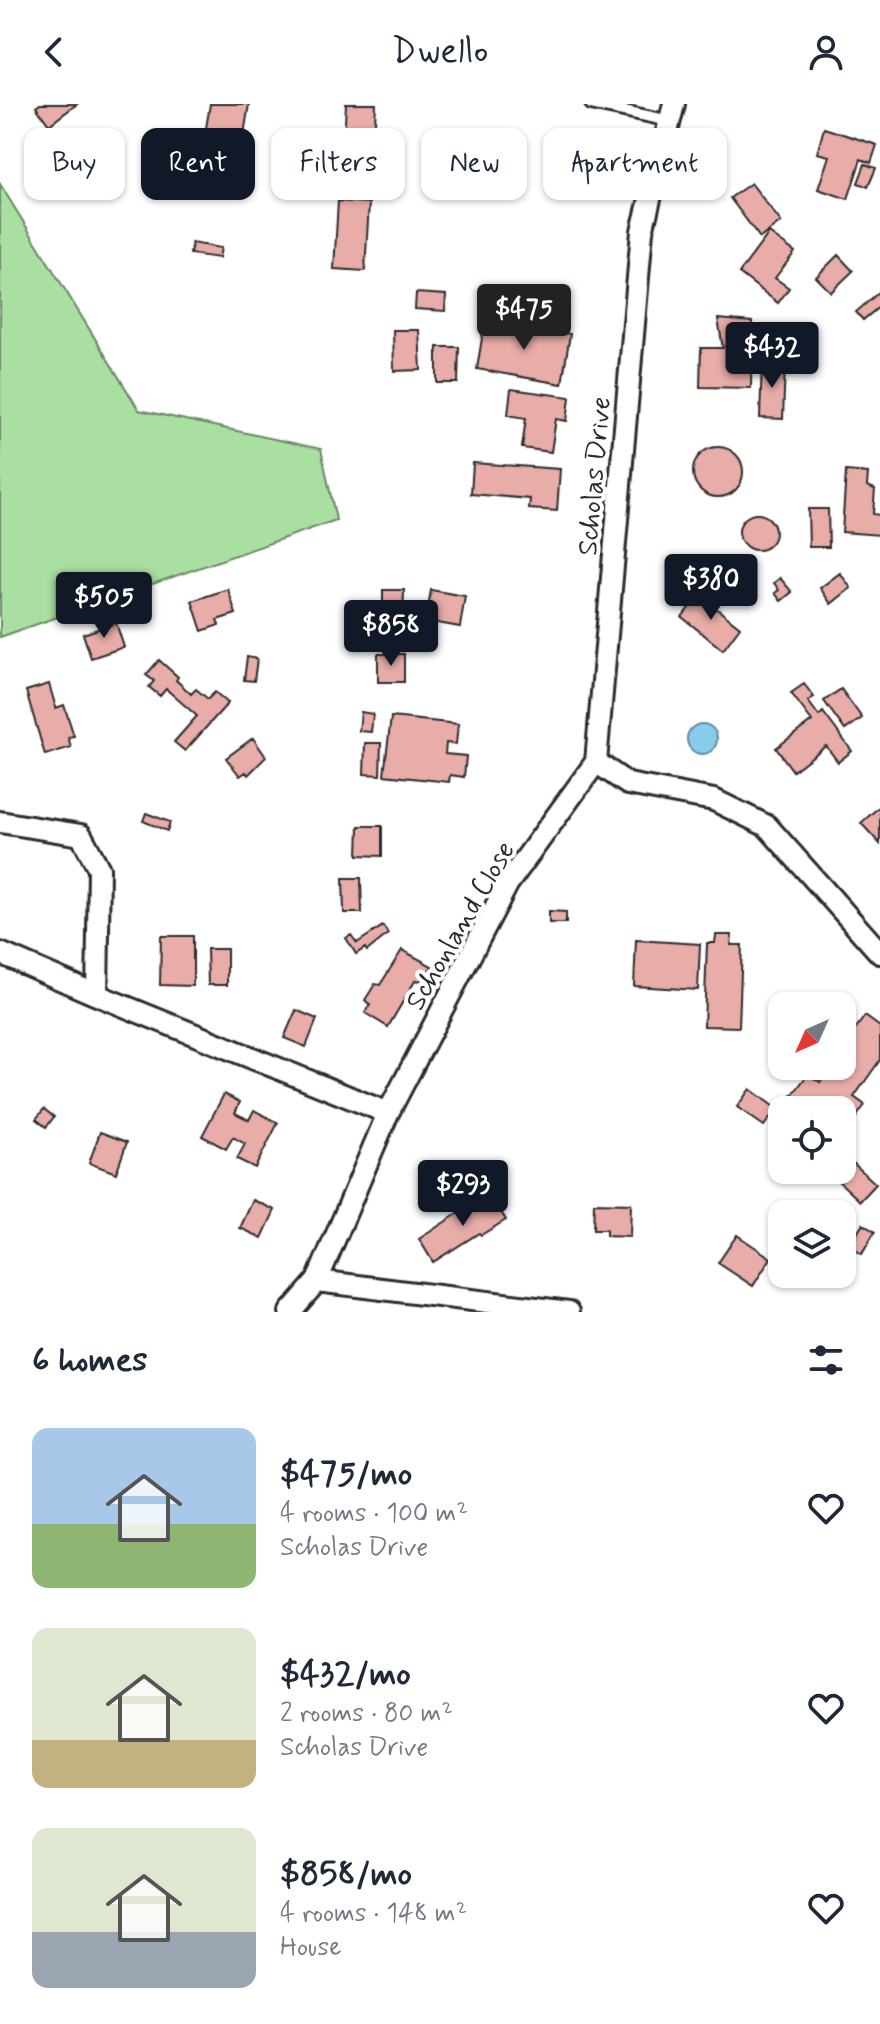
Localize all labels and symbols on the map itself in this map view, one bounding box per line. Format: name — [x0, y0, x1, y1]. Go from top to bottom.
pin: $475 — [477, 284, 571, 352]
pin: $432 — [725, 322, 819, 390]
street label: Scholas Drive — [570, 395, 621, 557]
pin: $380 — [664, 554, 758, 622]
pin: $505 — [57, 572, 151, 640]
pin: $858 — [344, 600, 438, 668]
street label: Schonland Close — [398, 835, 525, 1018]
north arrow — [768, 992, 856, 1080]
pin: $293 — [416, 1160, 510, 1228]

